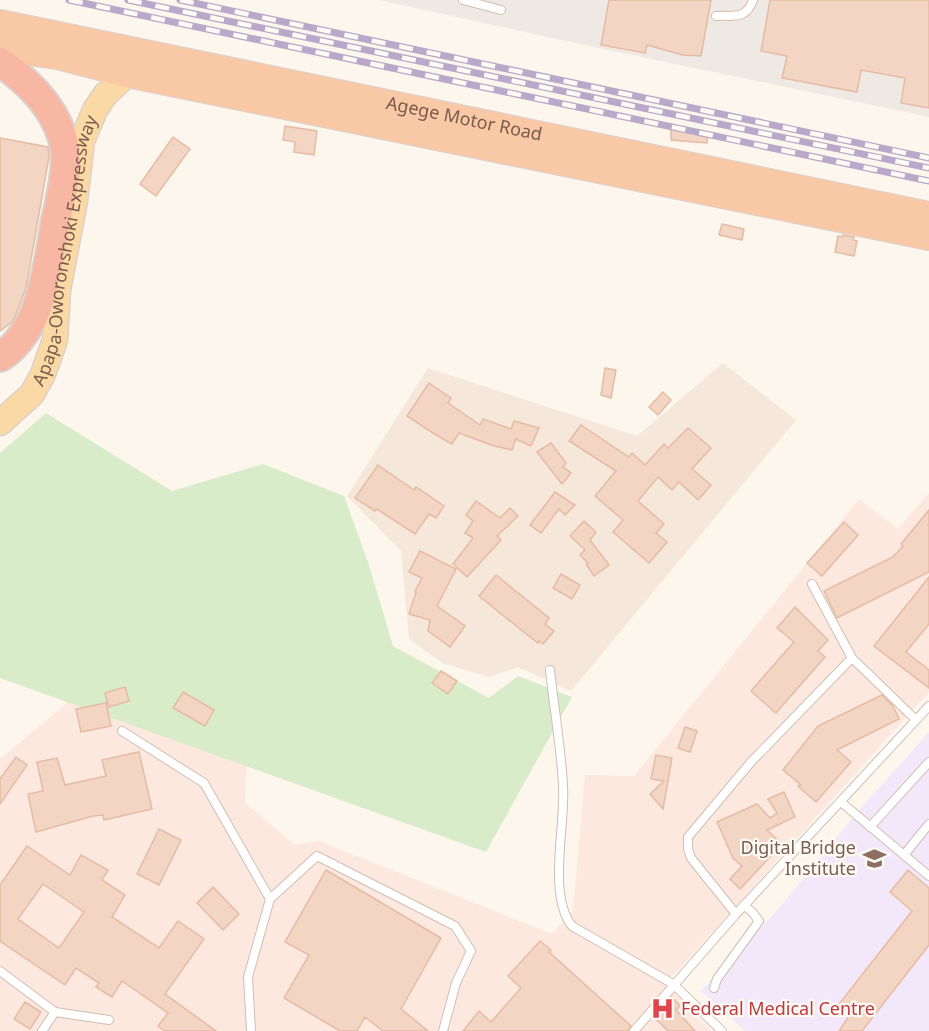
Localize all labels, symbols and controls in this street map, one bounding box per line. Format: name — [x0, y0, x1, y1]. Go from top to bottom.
street label: Agege Motor Road — [384, 90, 545, 146]
street label: Apapa-Oworonshoki Expressway — [26, 110, 103, 390]
place label: Digital Bridge Institute — [741, 835, 856, 880]
school or university icon: Digital Bridge Institute — [861, 845, 887, 871]
hospital icon: Federal Medical Centre — [650, 996, 676, 1022]
place label: Federal Medical Centre — [681, 996, 875, 1020]

